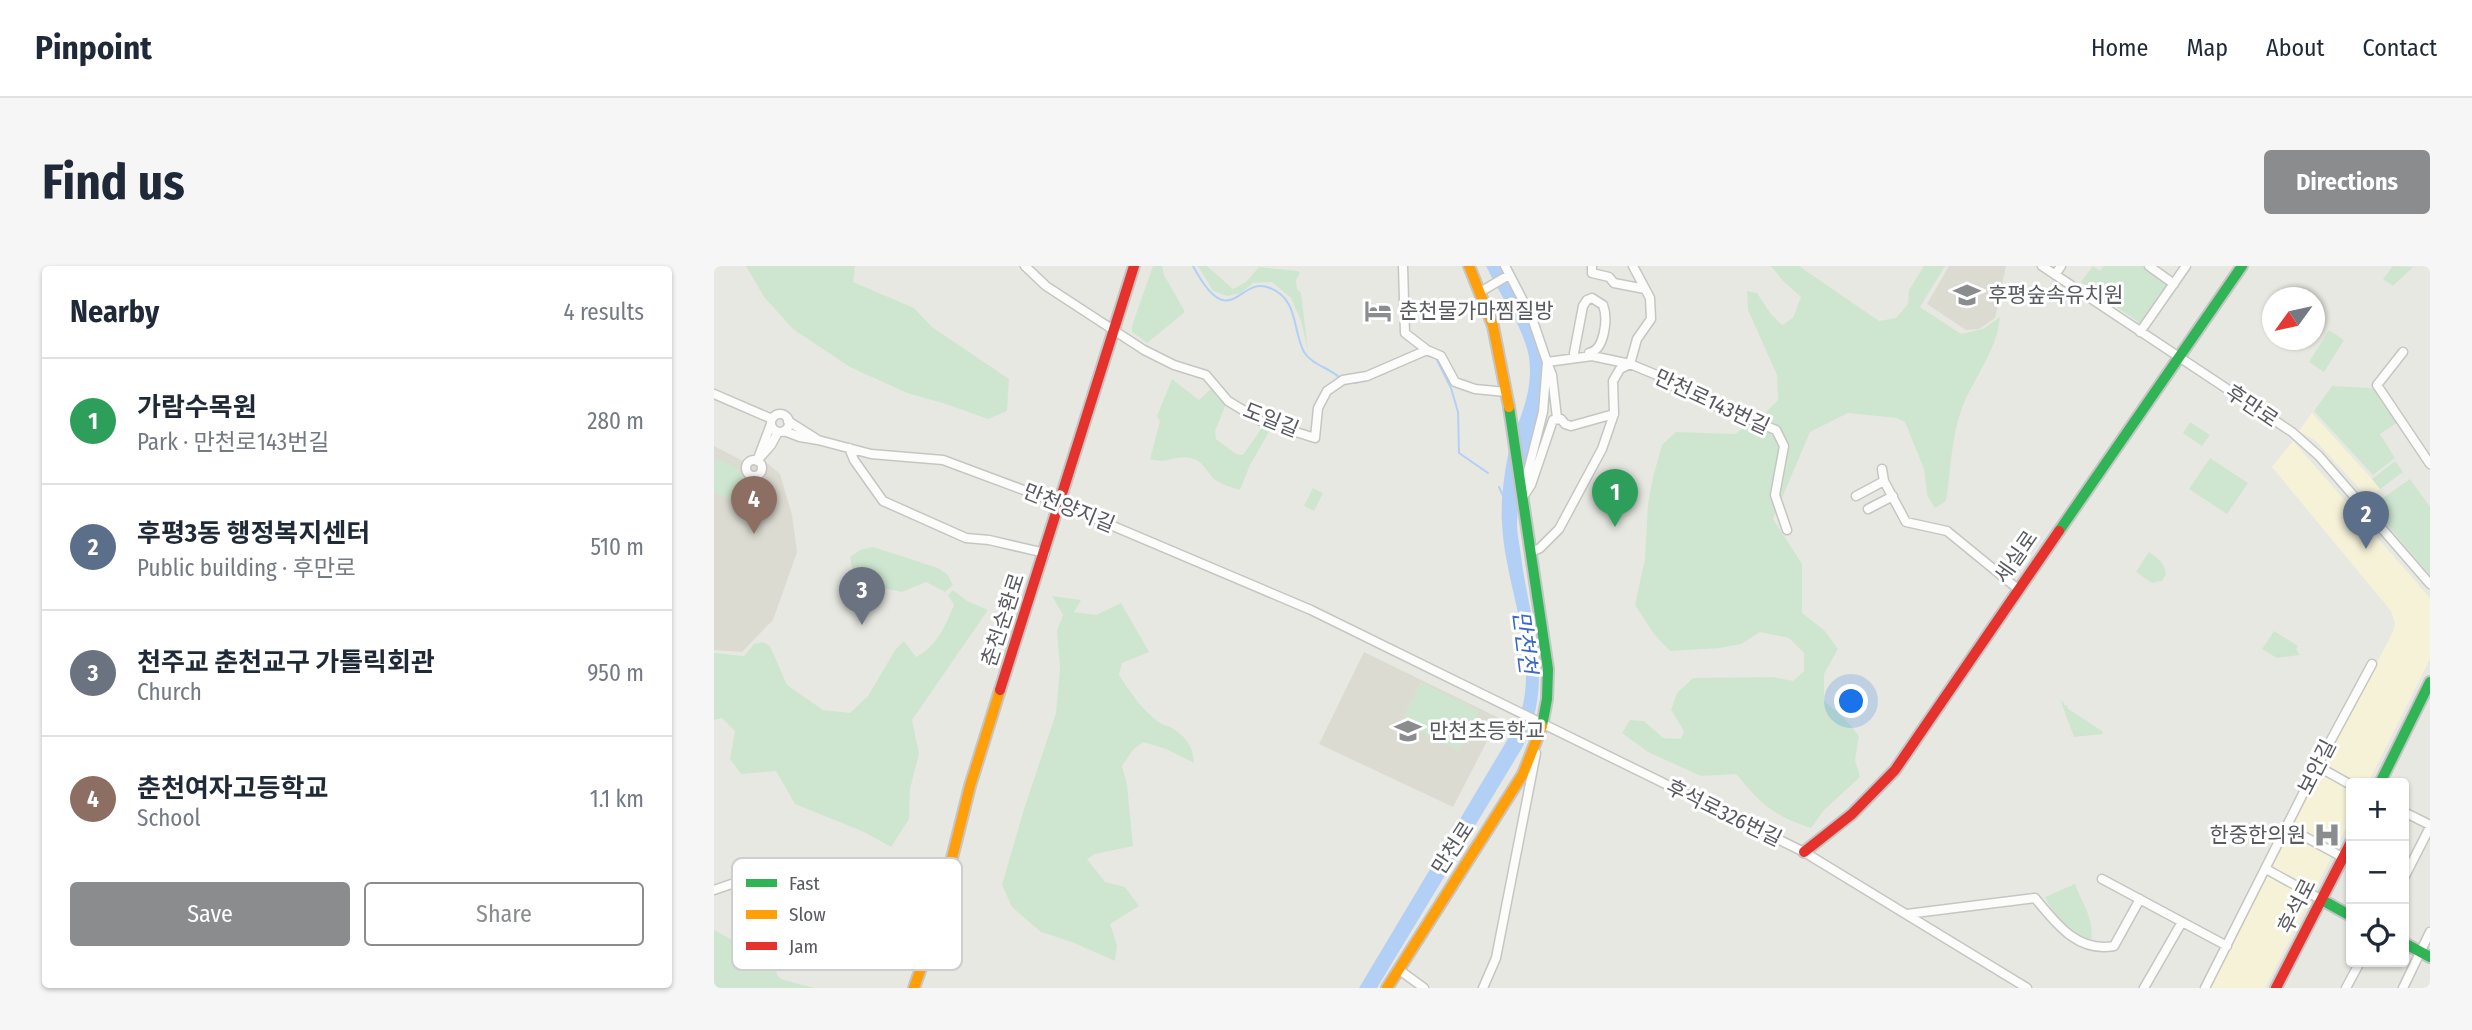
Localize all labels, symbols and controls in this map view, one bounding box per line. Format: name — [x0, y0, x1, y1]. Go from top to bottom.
text: Pinpoint — [35, 28, 152, 68]
text: Home — [2091, 34, 2148, 62]
text: Map — [2186, 34, 2228, 62]
text: About — [2266, 34, 2324, 62]
text: Contact — [2362, 34, 2437, 62]
button: Directions — [2264, 150, 2430, 214]
text: Find us — [42, 153, 185, 212]
school or university icon: 후평숲속유치원 — [1952, 280, 1982, 310]
place label: 후평숲속유치원 — [1988, 282, 2123, 308]
north arrow — [2262, 287, 2325, 350]
text: Nearby — [70, 294, 159, 330]
hotel icon: 춘천물가마찜질방 — [1363, 296, 1393, 326]
text: 4 results — [563, 298, 644, 326]
place label: 춘천물가마찜질방 — [1399, 298, 1554, 324]
street label: 만천로143번길 — [1650, 364, 1774, 440]
street label: 후만로 — [2221, 379, 2283, 433]
text: 가람수목원 — [137, 392, 257, 423]
street label: 도일길 — [1239, 397, 1303, 443]
text: 1 — [88, 407, 98, 435]
text: 280 m — [587, 407, 644, 435]
text: Park · 만천로143번길 — [137, 428, 330, 456]
pin: 1 — [1592, 469, 1638, 527]
pin: 4 — [731, 476, 777, 534]
street label: 만천양지길 — [1019, 478, 1119, 538]
pin: 2 — [2343, 491, 2389, 549]
text: 후평3동 행정복지센터 — [137, 518, 370, 549]
street label: 세실로 — [1989, 526, 2043, 588]
text: 2 — [88, 533, 98, 561]
text: 510 m — [591, 533, 644, 561]
text: Public building · 후만로 — [137, 554, 356, 582]
pin: 3 — [839, 567, 885, 625]
street label: 춘천순환로 — [976, 570, 1030, 670]
water label: 만천천 — [1507, 609, 1543, 678]
text: 천주교 춘천교구 가톨릭회관 — [137, 647, 435, 678]
text: 3 — [88, 659, 98, 687]
text: 950 m — [587, 659, 644, 687]
text: Church — [137, 678, 202, 706]
your location — [1834, 684, 1868, 718]
school or university icon: 만천초등학교 — [1393, 716, 1423, 746]
place label: 만천초등학교 — [1429, 718, 1545, 744]
street label: 보안길 — [2292, 735, 2342, 799]
text: 춘천여자고등학교 — [137, 773, 328, 804]
street label: 후석로326번길 — [1662, 774, 1786, 852]
map controls — [2346, 778, 2409, 967]
button: + — [2346, 778, 2409, 841]
text: 4 — [87, 785, 99, 813]
text: 1.1 km — [590, 785, 644, 813]
text: School — [137, 804, 201, 832]
street label: 만천로 — [1426, 817, 1480, 879]
hospital icon: 한중한의원 — [2312, 820, 2342, 850]
place label: 한중한의원 — [2209, 822, 2306, 848]
button: − — [2346, 841, 2409, 904]
legend — [732, 858, 962, 970]
text: Fast — [789, 872, 820, 895]
street label: 후석로 — [2272, 874, 2322, 938]
button: Save — [70, 882, 350, 946]
button: Share — [364, 882, 644, 946]
text: Slow — [789, 903, 826, 926]
button: locate — [2346, 904, 2409, 967]
text: Jam — [789, 935, 818, 958]

